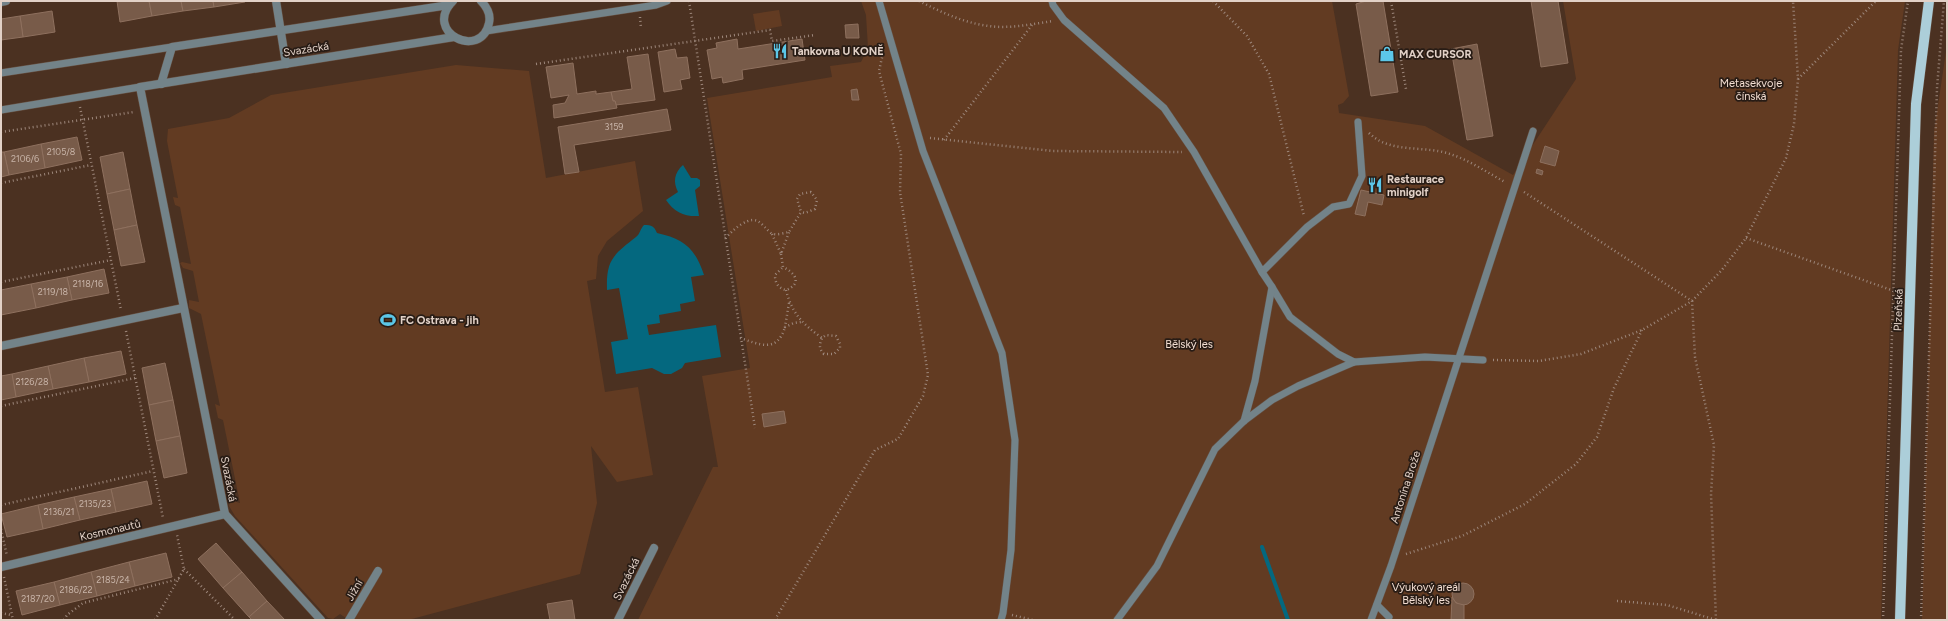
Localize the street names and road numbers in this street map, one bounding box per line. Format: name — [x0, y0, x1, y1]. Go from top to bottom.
street label: Svazácká — [282, 39, 330, 59]
street label: Plzeňská — [1891, 289, 1906, 331]
street label: Antonína Brože — [1388, 449, 1423, 525]
street label: Svazácká — [218, 455, 239, 503]
street label: Kosmonautů — [78, 517, 142, 544]
street label: Svazácká — [611, 556, 642, 603]
street label: Jižní — [343, 577, 366, 603]

